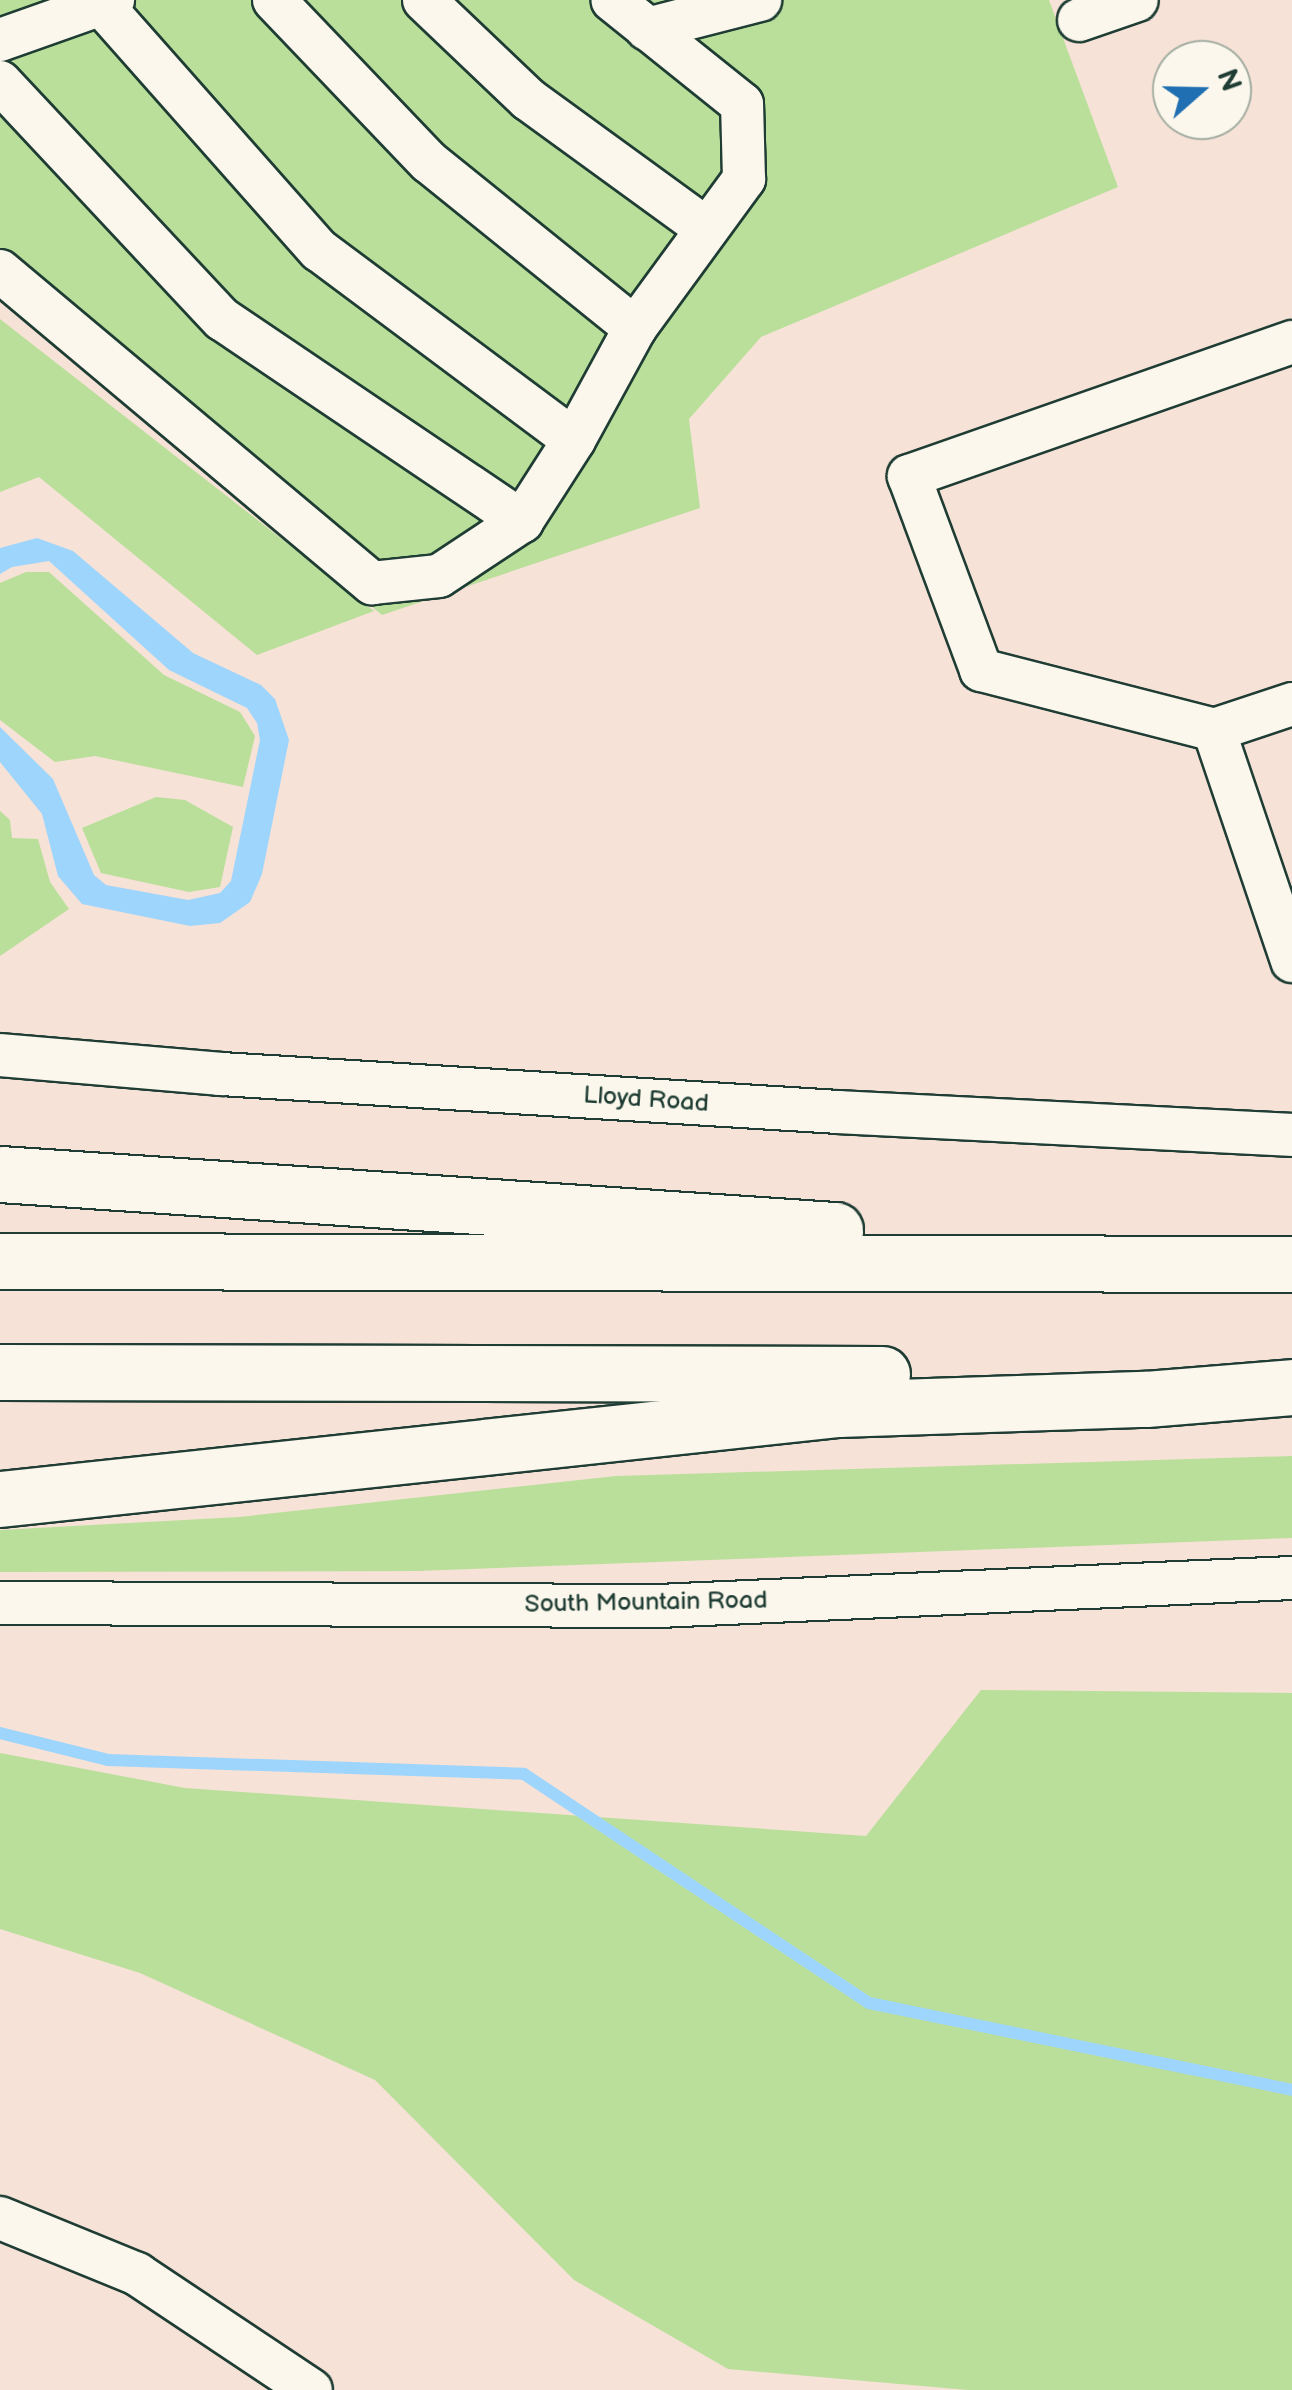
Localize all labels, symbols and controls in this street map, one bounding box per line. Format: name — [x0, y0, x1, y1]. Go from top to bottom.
north arrow — [1152, 40, 1252, 140]
text: N — [1210, 65, 1248, 96]
street label: Lloyd Road — [582, 1081, 710, 1119]
street label: South Mountain Road — [524, 1586, 768, 1620]

